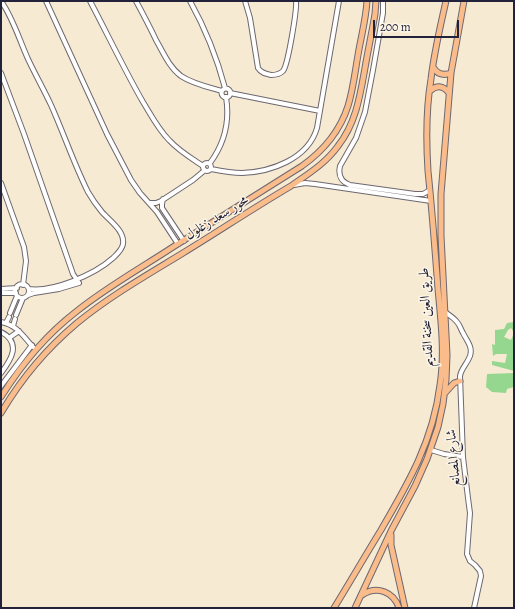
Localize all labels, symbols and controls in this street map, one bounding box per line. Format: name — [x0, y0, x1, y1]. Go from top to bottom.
scale bar — [375, 12, 461, 38]
text: 200 m — [380, 19, 411, 35]
street label: محور سعد زغلول — [182, 192, 252, 244]
street label: طريق العين سخنة القديم — [416, 267, 438, 367]
street label: شارع المصانع — [443, 428, 465, 488]

